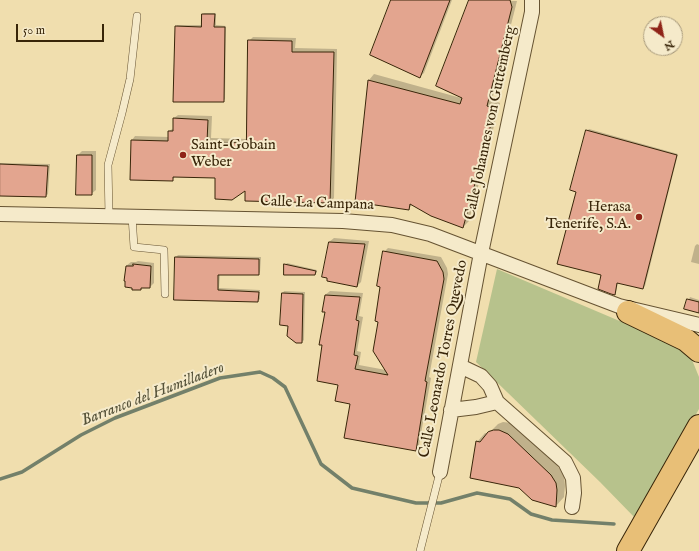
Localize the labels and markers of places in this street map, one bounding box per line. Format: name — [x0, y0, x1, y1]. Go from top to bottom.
place label: Saint-Gobain Weber — [191, 137, 276, 172]
marker: Saint-Gobain Weber — [178, 150, 188, 160]
place label: Herasa Tenerife, S.A. — [546, 199, 631, 234]
marker: Herasa Tenerife, S.A. — [634, 212, 644, 222]

